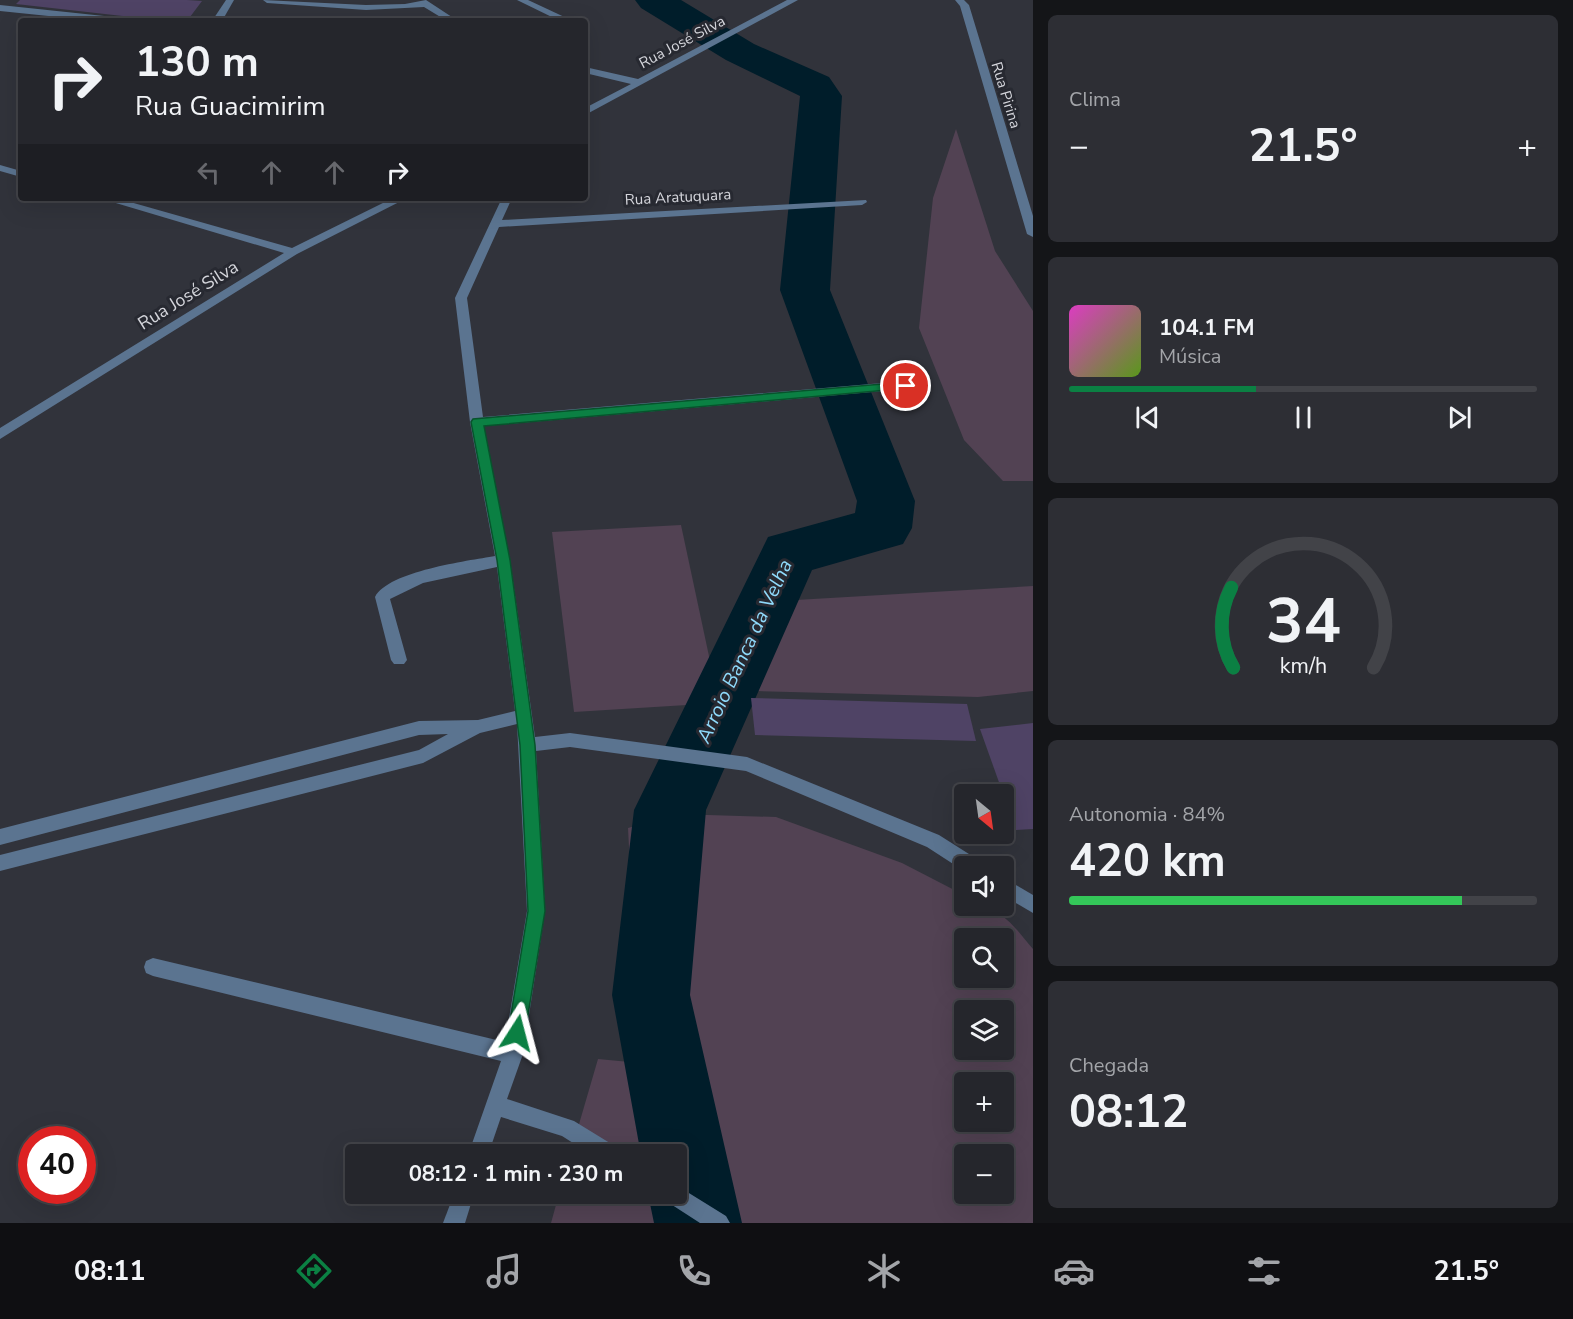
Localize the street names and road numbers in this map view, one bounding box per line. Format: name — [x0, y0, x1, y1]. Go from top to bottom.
street label: Rua José Silva — [635, 11, 729, 73]
street label: Rua Pirina — [986, 59, 1026, 131]
street label: Rua Aratuquara — [624, 184, 732, 210]
street label: Rua José Silva — [133, 255, 243, 335]

